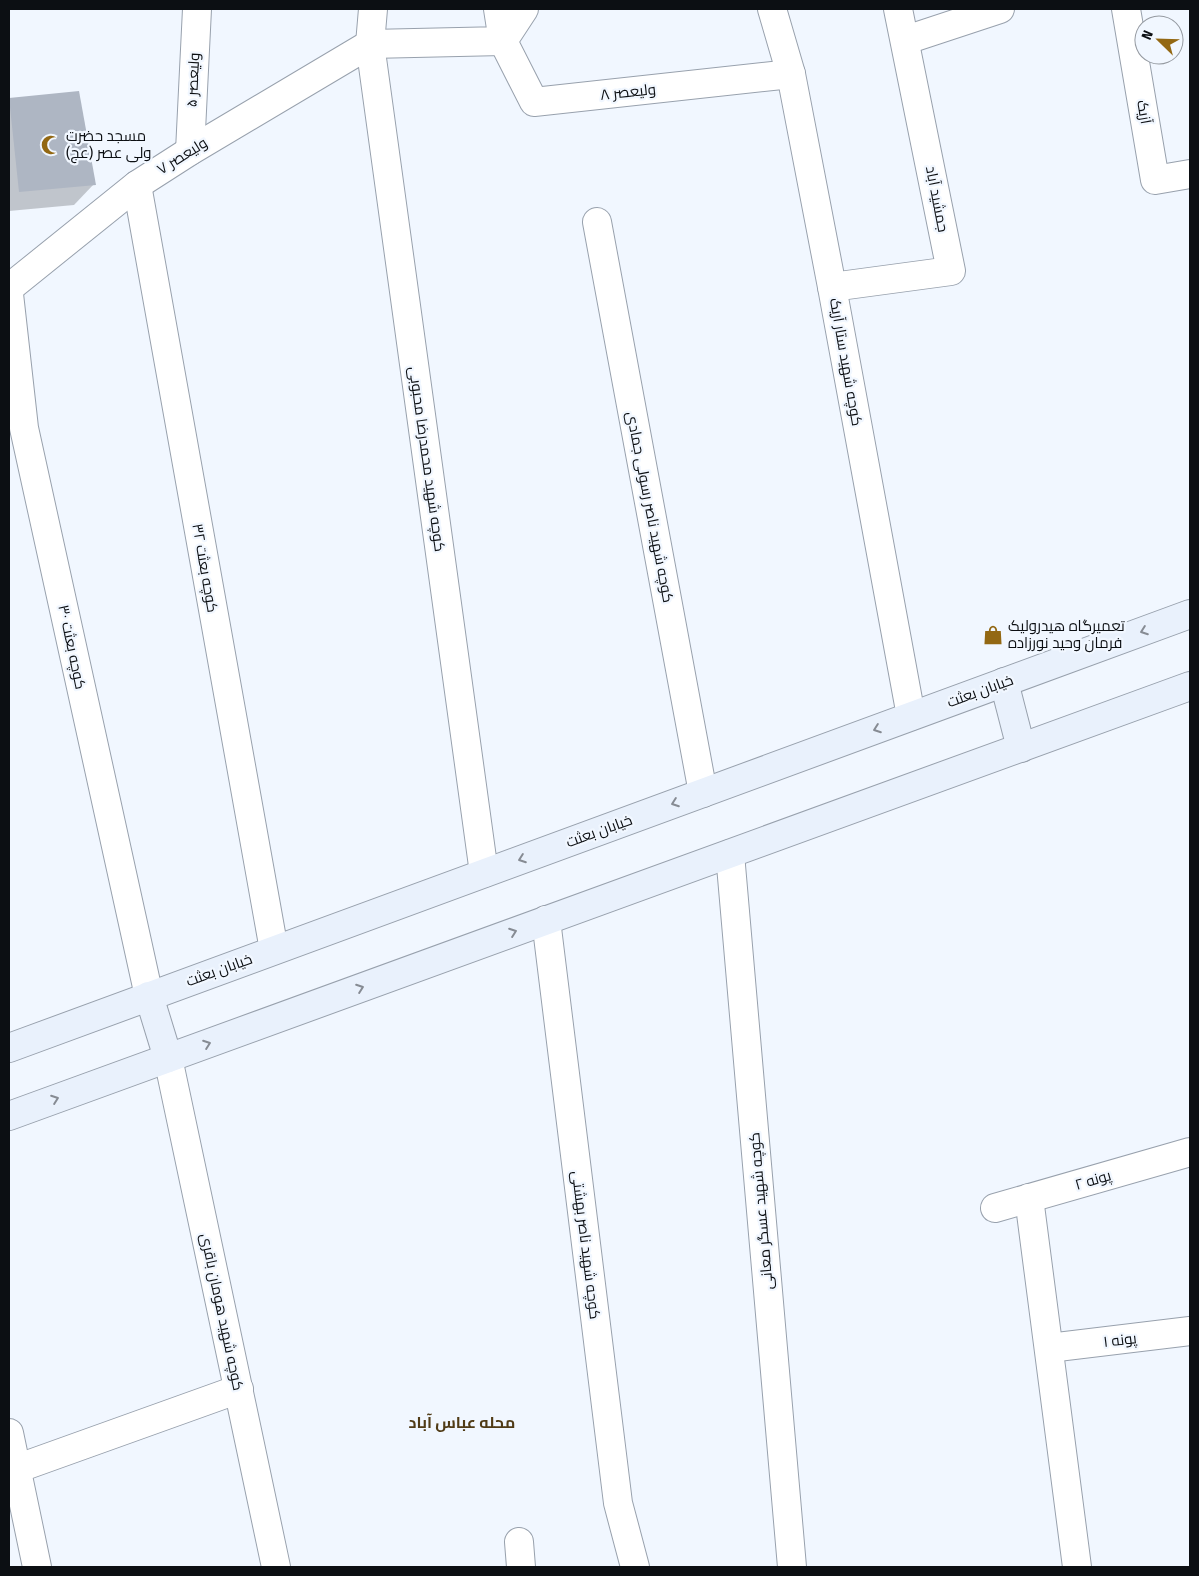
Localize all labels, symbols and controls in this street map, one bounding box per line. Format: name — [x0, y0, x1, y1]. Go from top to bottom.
north arrow — [1134, 15, 1184, 65]
text: N — [1138, 28, 1157, 42]
street label: ولیعصر ۵ — [183, 52, 203, 108]
street label: ولیعصر ۸ — [599, 80, 657, 104]
street label: آزیک — [1133, 98, 1155, 126]
place label: مسجد حضرت ولی عصر (عج) — [66, 127, 151, 164]
mosque icon: مسجد حضرت ولی عصر (عج) — [40, 134, 62, 156]
street label: ولیعصر ۷ — [154, 134, 210, 178]
street label: جمشید آباد — [922, 164, 952, 234]
street label: کوچه شهید ستار آریک — [825, 297, 866, 428]
street label: کوچه شهید محمدرضا محبوبی — [404, 365, 449, 553]
street label: کوچه شهید ناصر رسولی جمادی — [622, 410, 677, 604]
street label: کوچه بعثت ۳۲ — [187, 522, 222, 614]
street label: کوچه بعثت ۳۰ — [53, 603, 90, 691]
place label: تعمیرگاه هیدرولیک فرمان وحید نورزاده — [1008, 617, 1125, 653]
shop icon: تعمیرگاه هیدرولیک فرمان وحید نورزاده — [982, 624, 1004, 646]
one-way arrow — [1141, 625, 1149, 635]
street label: خیابان بعثت — [944, 671, 1016, 712]
one-way arrow — [873, 723, 882, 733]
one-way arrow — [671, 797, 680, 807]
street label: خیابان بعثت — [563, 811, 635, 852]
one-way arrow — [519, 853, 527, 863]
one-way arrow — [508, 928, 516, 938]
street label: خیابان بعثت — [183, 950, 255, 991]
one-way arrow — [355, 984, 364, 994]
one-way arrow — [203, 1040, 211, 1050]
one-way arrow — [50, 1095, 58, 1105]
street label: کوچه شهید عسگر معانی — [745, 1131, 778, 1291]
street label: پونه ۲ — [1073, 1166, 1113, 1195]
street label: کوچه شهید ناصر بهشتی — [567, 1170, 604, 1320]
street label: کوچه شهید هومان باقری — [196, 1232, 247, 1393]
street label: پونه ۱ — [1102, 1329, 1138, 1352]
district label: محله عباس آباد — [409, 1413, 515, 1432]

